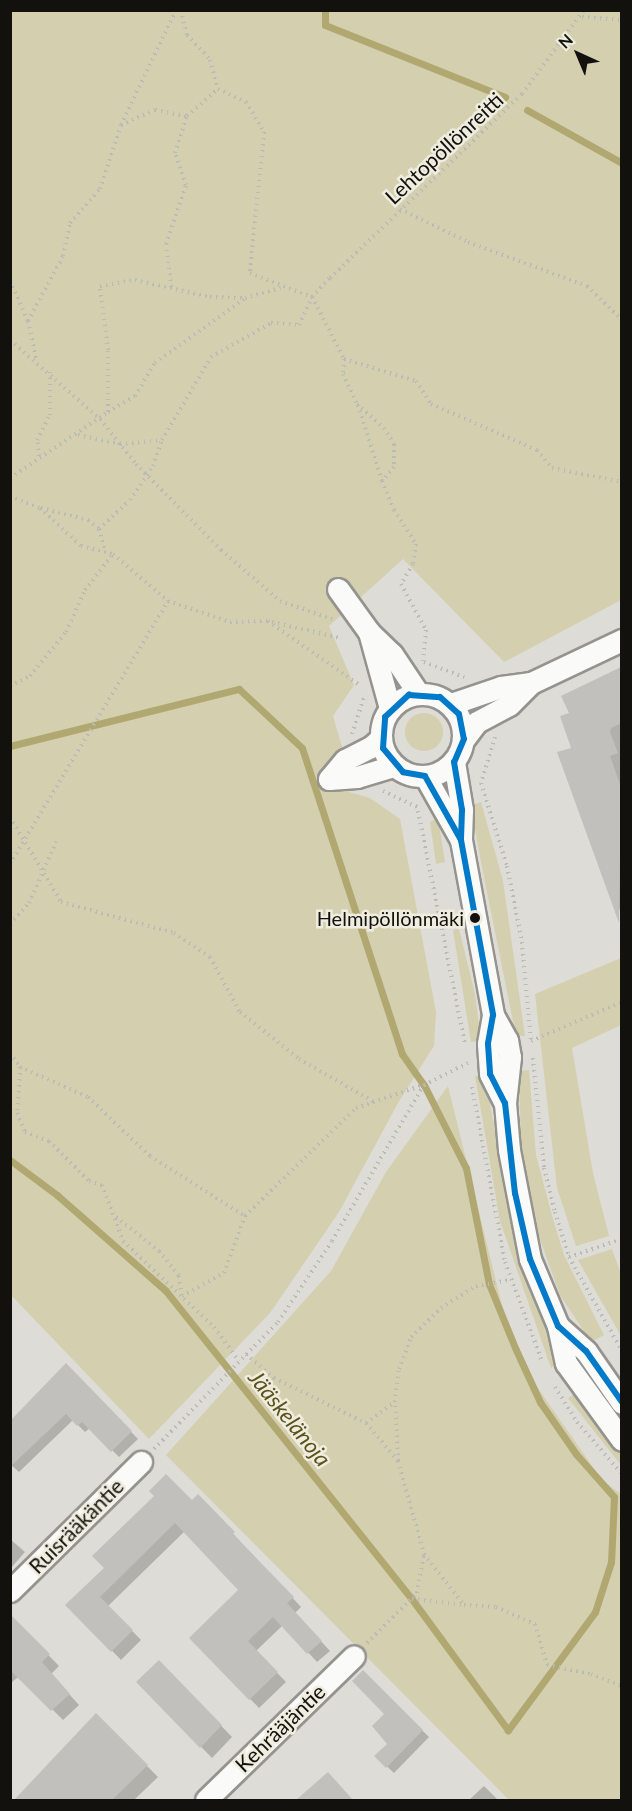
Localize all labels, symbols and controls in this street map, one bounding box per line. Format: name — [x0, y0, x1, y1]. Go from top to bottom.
north arrow — [548, 24, 608, 84]
text: N — [554, 30, 576, 52]
street label: Lehtopöllönreitti — [380, 87, 508, 209]
place label: Helmipöllönmäki — [317, 906, 464, 930]
marker: Helmipöllönmäki — [469, 912, 481, 924]
water label: Jääskelänoja — [243, 1365, 337, 1471]
street label: Ruisrääkäntie — [23, 1473, 129, 1579]
street label: Kehrääjäntie — [230, 1679, 330, 1777]

